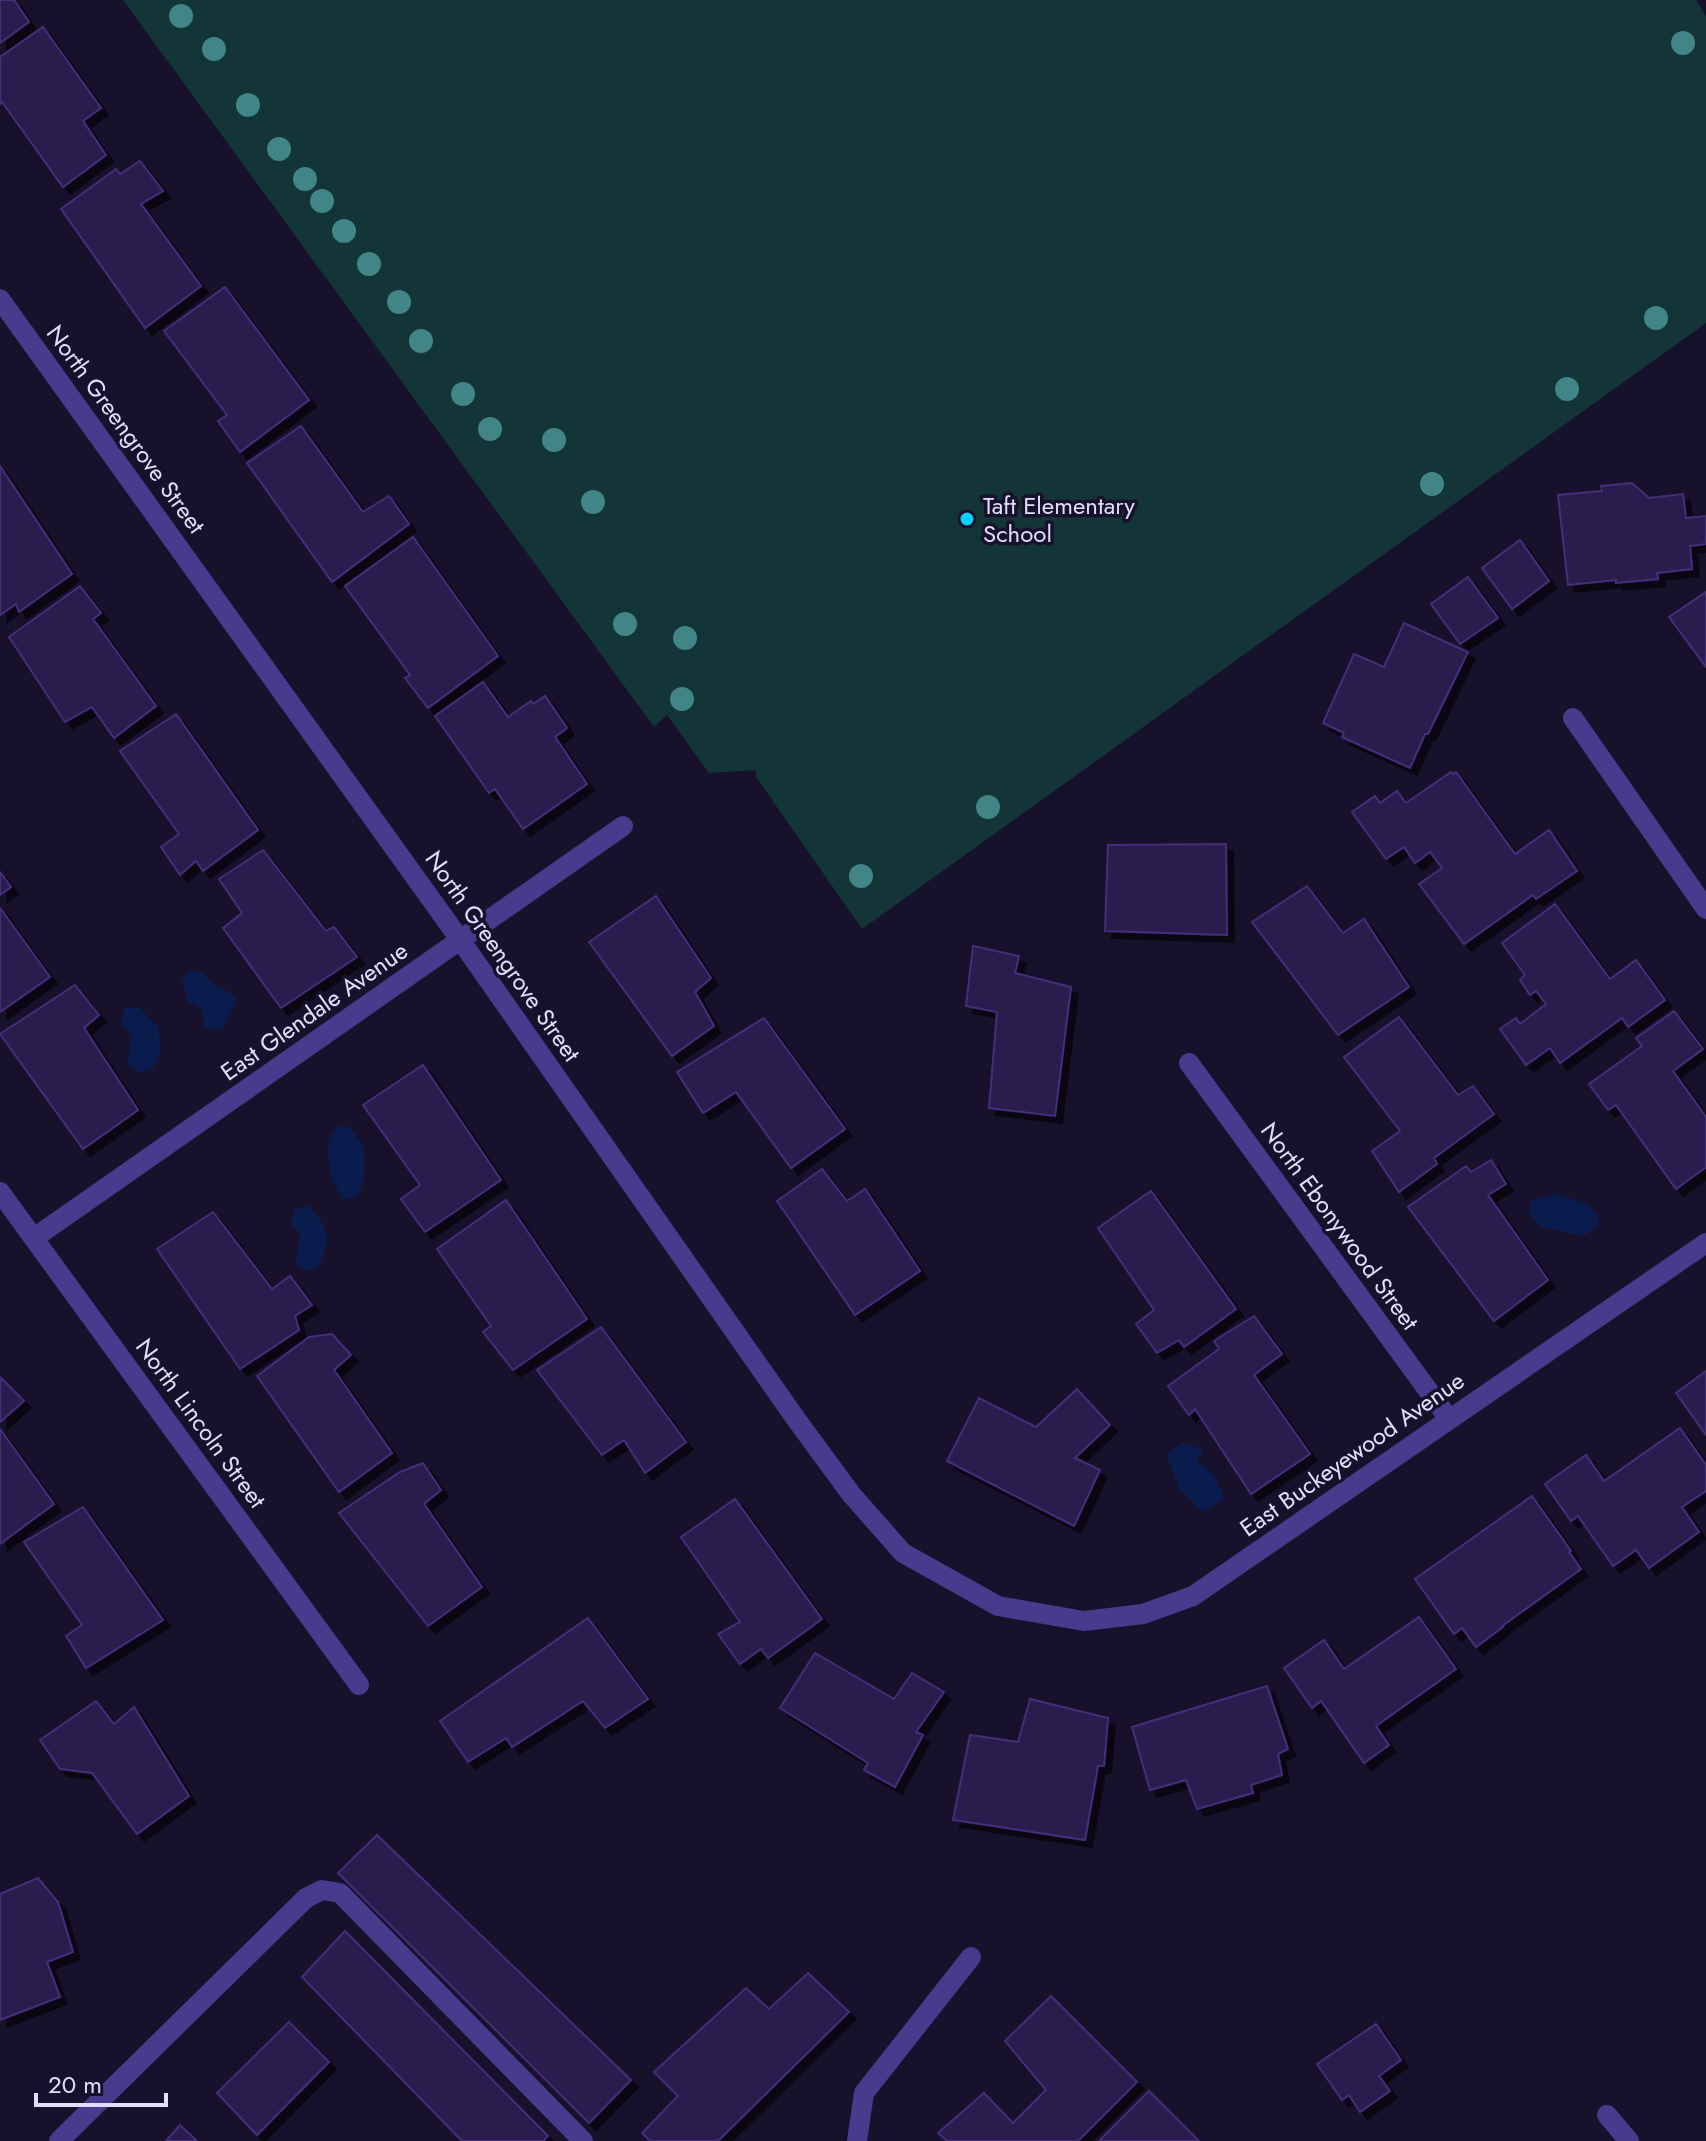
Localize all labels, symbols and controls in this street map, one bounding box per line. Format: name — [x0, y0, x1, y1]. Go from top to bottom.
street label: North Greengrove Street — [38, 317, 214, 541]
place label: Taft Elementary School — [983, 488, 1135, 551]
marker: Taft Elementary School — [958, 510, 976, 528]
street label: North Greengrove Street — [417, 843, 589, 1069]
street label: East Glendale Avenue — [213, 933, 415, 1089]
street label: North Ebonywood Street — [1252, 1115, 1428, 1337]
street label: North Lincoln Street — [127, 1331, 275, 1515]
street label: East Buckeyewood Avenue — [1233, 1363, 1471, 1545]
scale bar — [36, 2057, 166, 2107]
text: 20 m — [48, 2067, 102, 2102]

